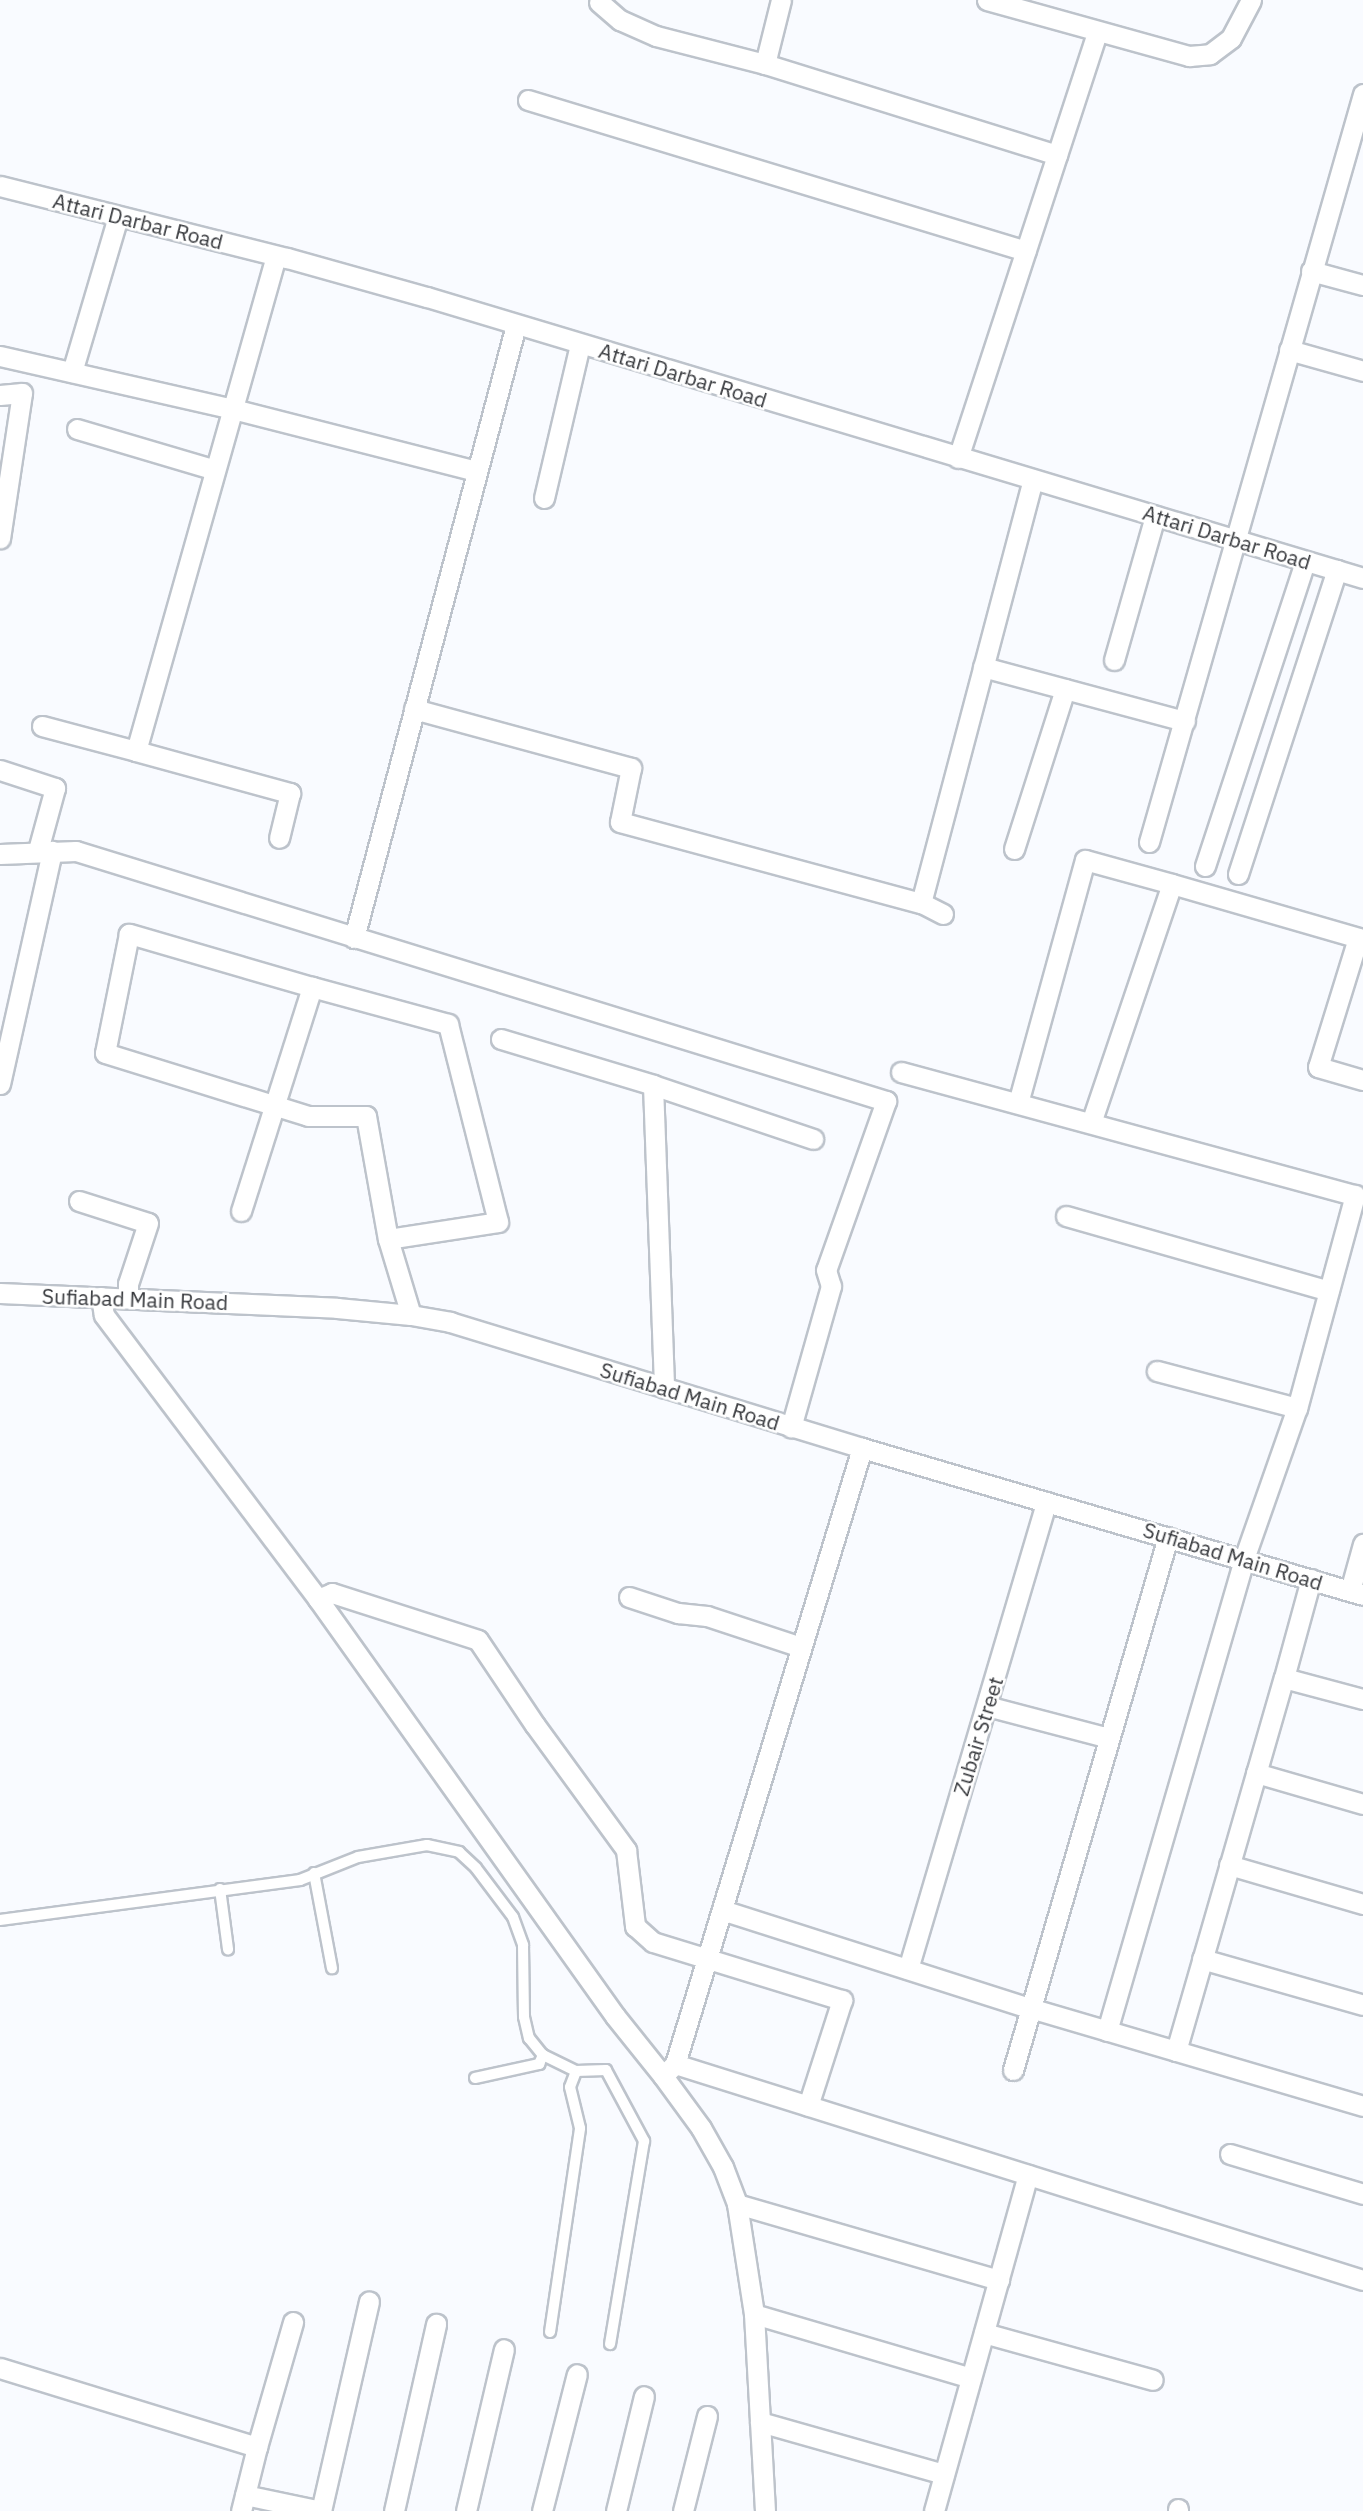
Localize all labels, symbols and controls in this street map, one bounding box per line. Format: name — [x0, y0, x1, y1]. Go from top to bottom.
street label: Attari Darbar Road — [50, 188, 226, 254]
street label: Attari Darbar Road — [596, 337, 770, 413]
street label: Attari Darbar Road — [1140, 499, 1314, 575]
street label: Sufiabad Main Road — [41, 1283, 229, 1315]
street label: Sufiabad Main Road — [597, 1357, 783, 1435]
street label: Sufiabad Main Road — [1140, 1517, 1326, 1595]
street label: Zubair Street — [948, 1674, 1008, 1798]

